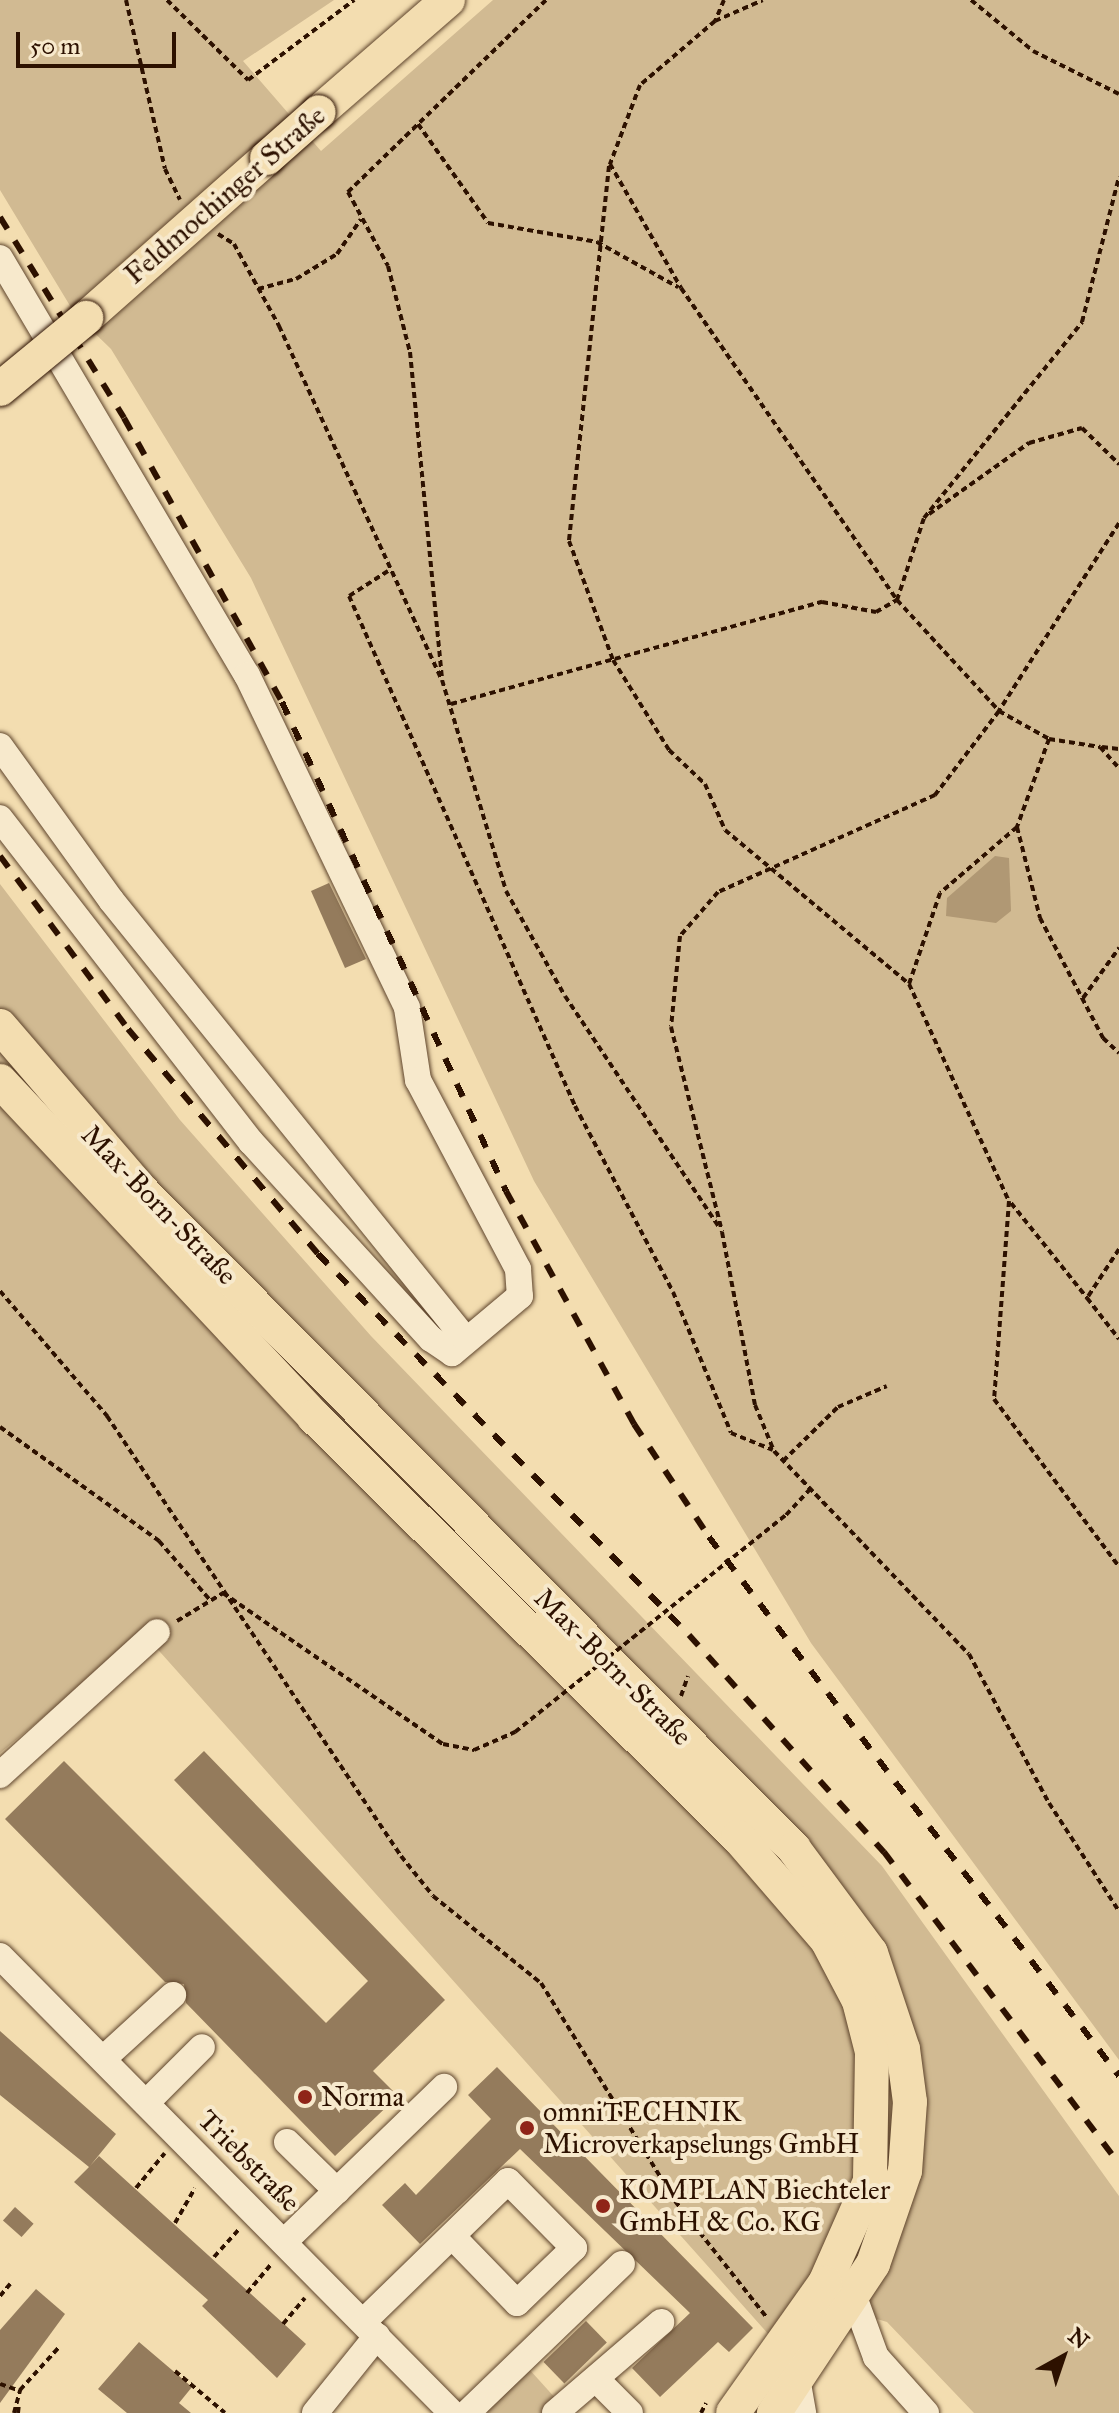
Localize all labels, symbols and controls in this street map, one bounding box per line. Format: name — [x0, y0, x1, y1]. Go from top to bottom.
scale bar — [20, 16, 180, 66]
text: 50 m — [30, 31, 80, 61]
street label: Feldmochinger Straße — [118, 99, 332, 291]
street label: Max-Born-Straße — [74, 1118, 244, 1292]
street label: Max-Born-Straße — [527, 1581, 699, 1753]
place label: Norma — [321, 2080, 404, 2114]
marker: Norma — [296, 2088, 314, 2106]
place label: omniTECHNIK Microverkapselungs GmbH — [543, 2095, 859, 2161]
street label: Triebstraße — [191, 2103, 307, 2219]
marker: omniTECHNIK Microverkapselungs GmbH — [518, 2119, 536, 2137]
place label: KOMPLAN Biechteler GmbH & Co. KG — [619, 2173, 890, 2239]
marker: KOMPLAN Biechteler GmbH & Co. KG — [594, 2197, 612, 2215]
north arrow — [1023, 2317, 1103, 2397]
text: N — [1063, 2322, 1095, 2355]

